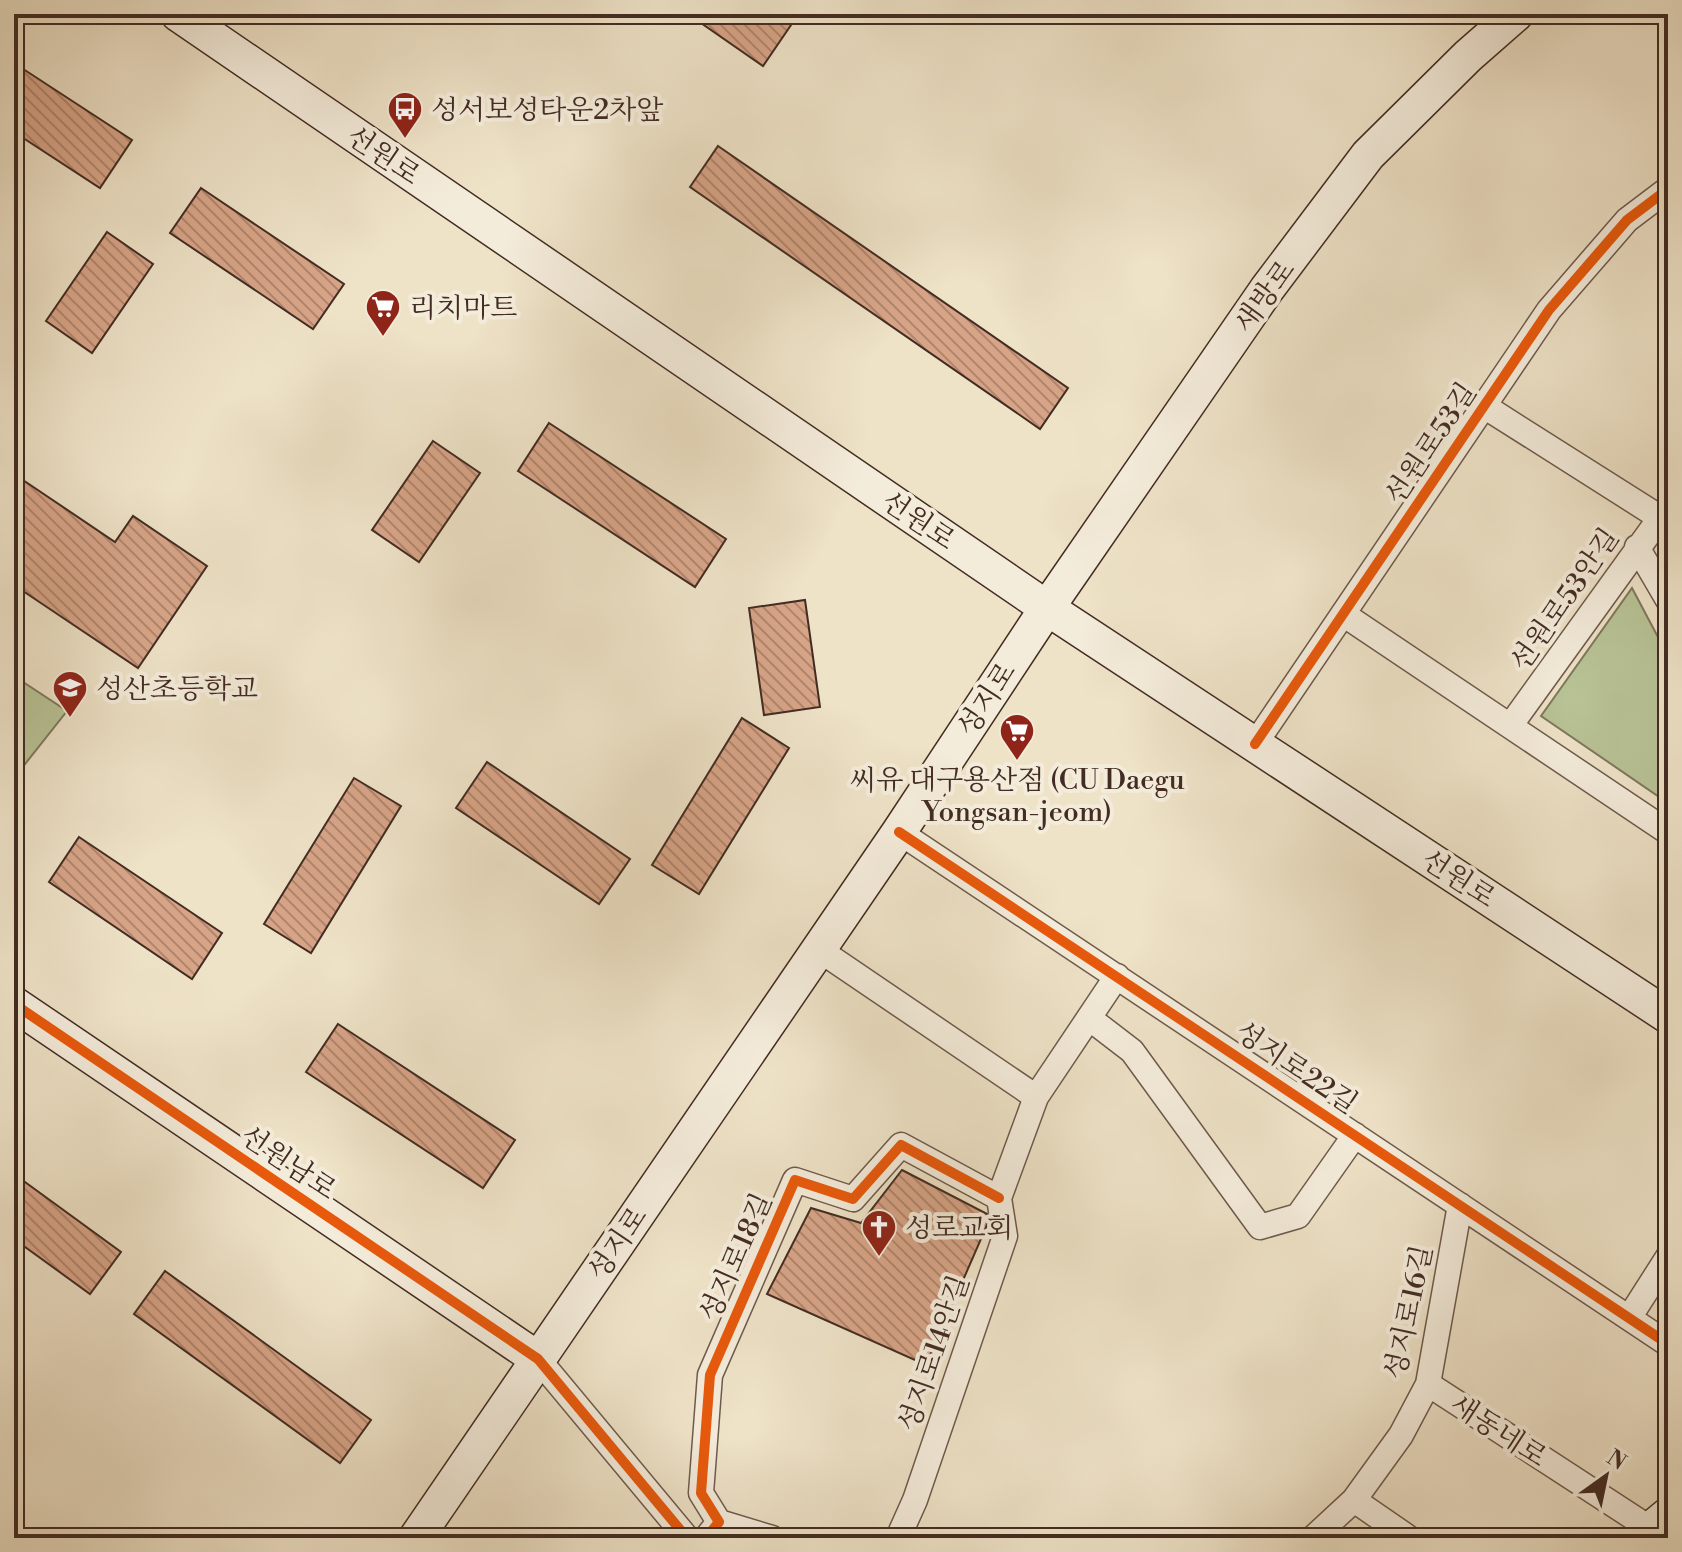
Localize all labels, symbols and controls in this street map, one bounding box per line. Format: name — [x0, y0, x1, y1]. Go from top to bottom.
bus stop icon: 성서보성타운2차앞 — [386, 90, 424, 140]
place label: 성서보성타운2차앞 — [431, 93, 663, 128]
street label: 선원로 — [340, 119, 427, 193]
street label: 새방로 — [1227, 254, 1303, 340]
supermarket icon: 리치마트 — [364, 288, 402, 338]
place label: 리치마트 — [409, 291, 517, 326]
street label: 선원로53길 — [1378, 376, 1485, 511]
street label: 선원로 — [875, 484, 962, 558]
street label: 선원로53안길 — [1503, 522, 1627, 678]
street label: 성지로 — [950, 656, 1024, 743]
school or university icon: 성산초등학교 — [51, 669, 89, 719]
place label: 성산초등학교 — [96, 672, 258, 707]
supermarket icon: 씨유 대구용산점 (CU Daegu Yongsan-jeom) — [998, 712, 1036, 762]
place label: 씨유 대구용산점 (CU Daegu Yongsan-jeom) — [849, 763, 1185, 830]
street label: 선원로 — [1415, 842, 1502, 916]
street label: 성지로22길 — [1228, 1015, 1364, 1122]
street label: 선원남로 — [234, 1118, 343, 1208]
street label: 성지로18길 — [693, 1188, 780, 1327]
street label: 성지로 — [581, 1200, 655, 1287]
church icon: 성로교회 — [860, 1208, 898, 1258]
place label: 성로교회 — [905, 1211, 1013, 1246]
street label: 성지로16길 — [1378, 1242, 1441, 1383]
street label: 성지로14안길 — [891, 1271, 977, 1436]
street label: 새동네로 — [1443, 1387, 1553, 1475]
north arrow — [1566, 1436, 1646, 1516]
text: N — [1601, 1444, 1631, 1477]

